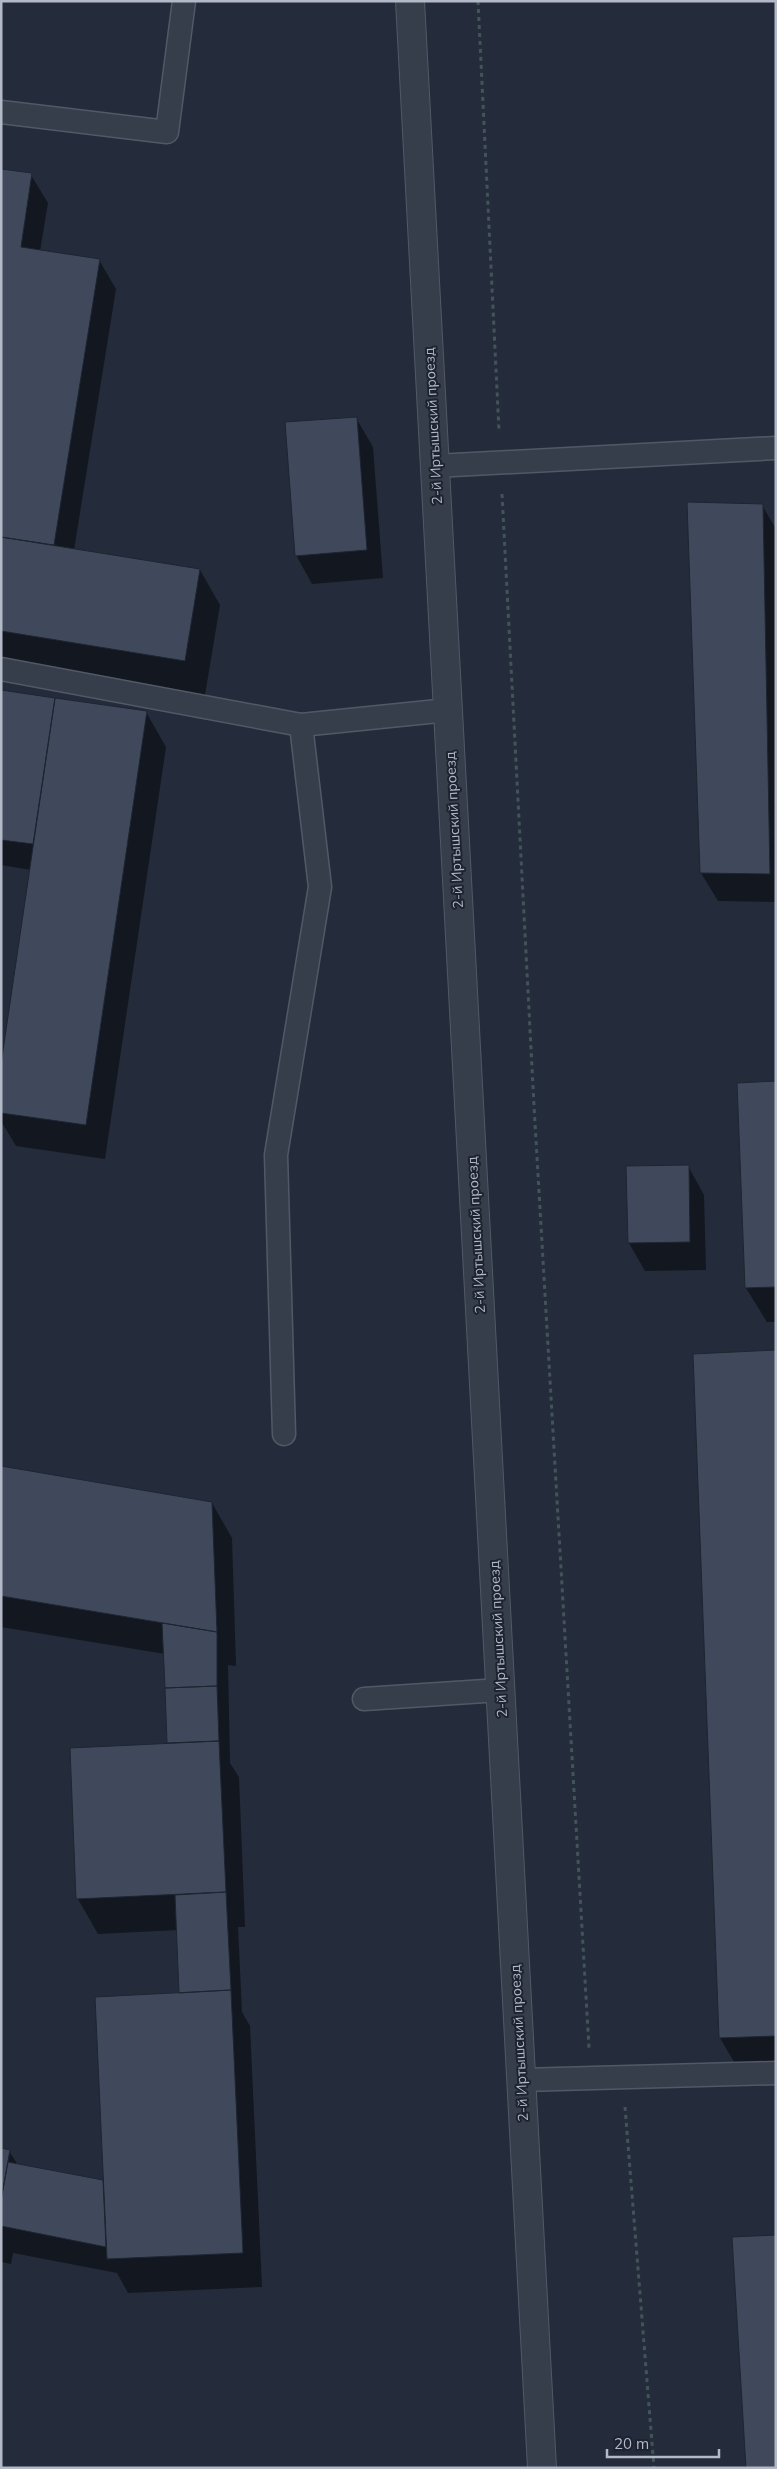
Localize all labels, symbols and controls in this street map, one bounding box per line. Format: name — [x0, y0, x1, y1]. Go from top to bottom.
street label: 2-й Иртышский проезд — [420, 347, 446, 505]
street label: 2-й Иртышский проезд — [441, 751, 467, 909]
street label: 2-й Иртышский проезд — [463, 1156, 489, 1314]
street label: 2-й Иртышский проезд — [485, 1560, 511, 1718]
street label: 2-й Иртышский проезд — [506, 1964, 532, 2122]
scale bar — [607, 2426, 720, 2458]
text: 20 m — [614, 2434, 649, 2453]

